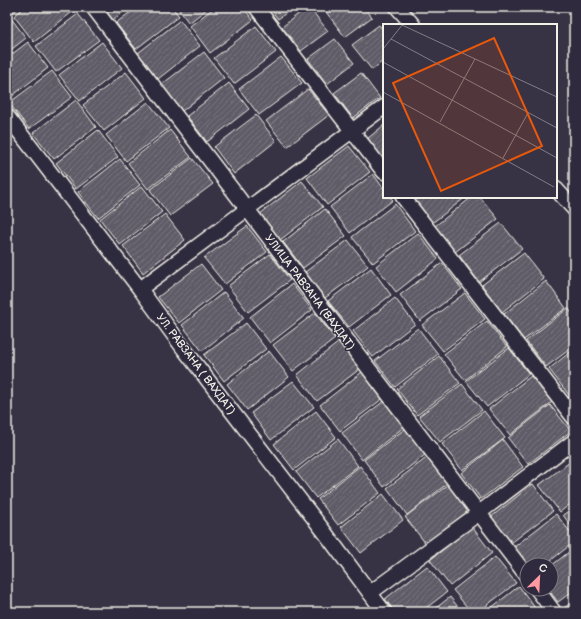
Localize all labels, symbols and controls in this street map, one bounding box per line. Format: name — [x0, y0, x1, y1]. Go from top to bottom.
inset map — [383, 24, 557, 198]
street label: УЛИЦА РАВЗАНА (ВАХДАТ) — [262, 232, 358, 352]
street label: УЛ. РАВЗАНА ( ВАХДАТ) — [154, 311, 238, 417]
north arrow — [519, 557, 559, 597]
text: С — [537, 561, 549, 576]

